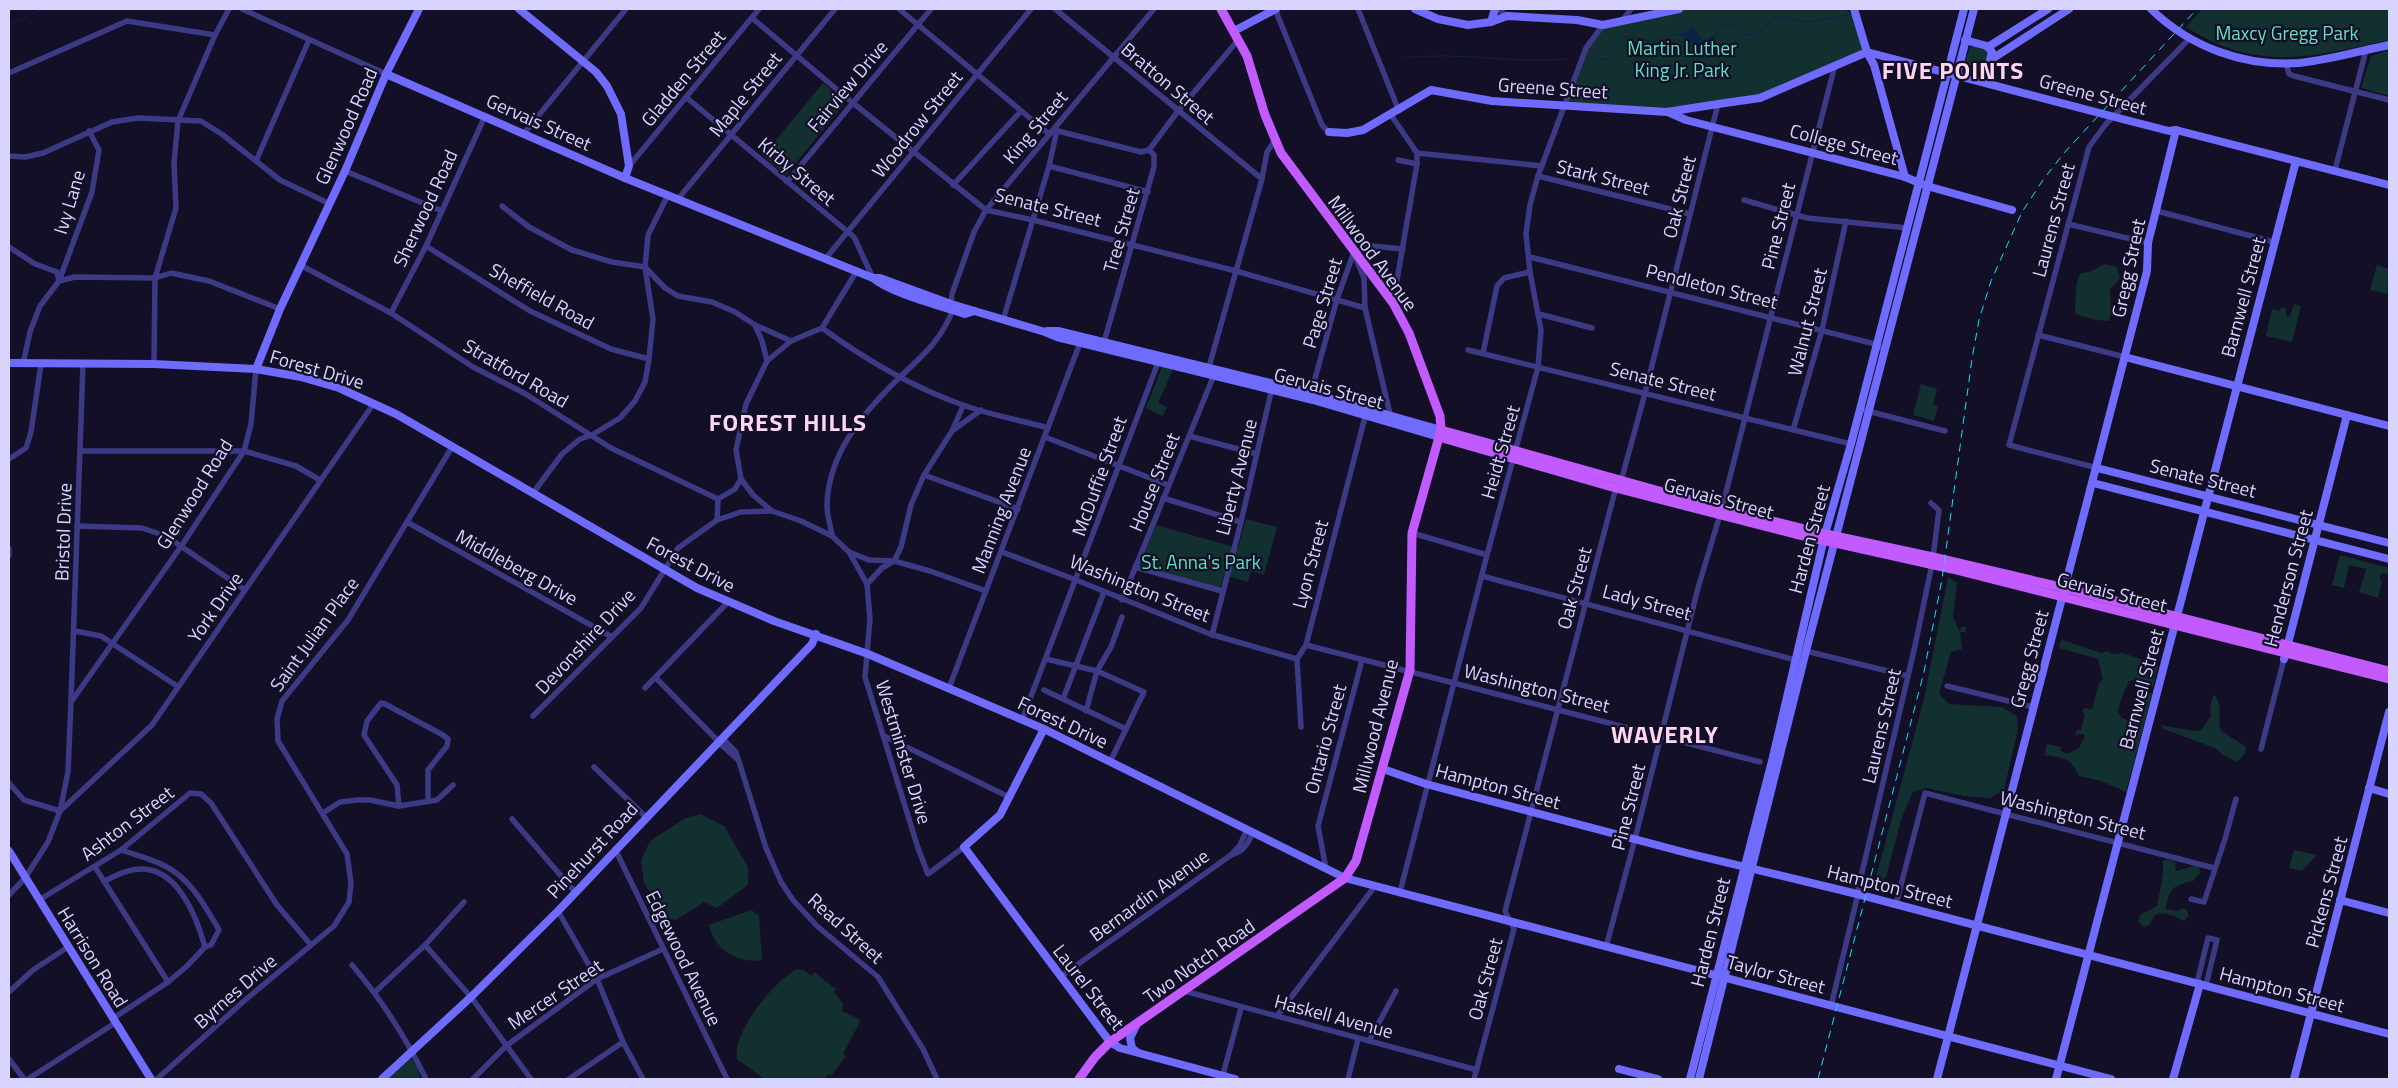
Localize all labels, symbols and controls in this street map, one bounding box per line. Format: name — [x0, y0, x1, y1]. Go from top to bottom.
park label: Maxcy Gregg Park — [2215, 18, 2359, 47]
street label: Gladden Street — [633, 23, 732, 132]
street label: Fairview Drive — [799, 33, 894, 138]
park label: Martin Luther King Jr. Park — [1627, 33, 1737, 84]
street label: Bratton Street — [1115, 35, 1222, 131]
street label: Maple Street — [701, 44, 788, 143]
district label: FIVE POINTS — [1882, 52, 2024, 88]
street label: Glenwood Road — [307, 63, 384, 189]
street label: Woodrow Street — [864, 64, 969, 184]
street label: Greene Street — [2036, 65, 2150, 122]
street label: Greene Street — [1497, 69, 1609, 106]
street label: King Street — [995, 83, 1074, 170]
street label: Gervais Street — [482, 85, 597, 158]
street label: College Street — [1787, 115, 1902, 172]
street label: Kirby Street — [752, 129, 843, 212]
street label: Sherwood Road — [385, 144, 464, 271]
street label: Stark Street — [1553, 151, 1653, 202]
street label: Oak Street — [1654, 152, 1703, 241]
street label: Laurens Street — [2023, 159, 2082, 280]
street label: Ivy Lane — [45, 166, 92, 237]
street label: Senate Street — [992, 179, 1105, 234]
street label: Pine Street — [1753, 179, 1802, 272]
street label: Tree Street — [1095, 184, 1147, 276]
street label: Millwood Avenue — [1321, 189, 1425, 317]
street label: Gregg Street — [2103, 215, 2152, 320]
street label: Barnwell Street — [2212, 233, 2273, 360]
street label: Page Street — [1294, 254, 1349, 352]
street label: Sheffield Road — [484, 255, 600, 336]
street label: Pendleton Street — [1643, 255, 1781, 316]
street label: Walnut Street — [1779, 264, 1834, 379]
street label: Stratford Road — [458, 331, 574, 414]
street label: Forest Drive — [267, 341, 368, 396]
street label: Senate Street — [1607, 353, 1720, 408]
street label: Gervais Street — [1271, 359, 1388, 416]
street label: Heidt Street — [1472, 401, 1527, 502]
district label: FOREST HILLS — [709, 404, 867, 440]
street label: McDuffie Street — [1063, 411, 1134, 540]
street label: Liberty Avenue — [1207, 416, 1264, 538]
street label: House Street — [1121, 428, 1187, 536]
street label: Glenwood Road — [148, 433, 239, 555]
street label: Manning Avenue — [963, 442, 1038, 577]
street label: Senate Street — [2147, 450, 2260, 505]
street label: Gervais Street — [1661, 469, 1778, 526]
street label: Harden Street — [1780, 481, 1837, 597]
street label: Bristol Drive — [46, 482, 79, 582]
street label: Henderson Street — [2255, 506, 2320, 650]
street label: Lyon Street — [1284, 516, 1335, 611]
street label: Middleberg Drive — [451, 521, 584, 612]
street label: Forest Drive — [642, 528, 741, 599]
street label: Oak Street — [1549, 543, 1599, 632]
street label: Washington Street — [1066, 546, 1215, 629]
park label: St. Anna's Park — [1141, 547, 1261, 576]
street label: Gervais Street — [2054, 564, 2171, 619]
street label: York Drive — [180, 565, 250, 648]
street label: Saint Julian Place — [262, 570, 365, 697]
street label: Lady Street — [1599, 576, 1695, 627]
street label: Devonshire Drive — [528, 581, 642, 700]
street label: Gregg Street — [2002, 606, 2056, 711]
street label: Barnwell Street — [2110, 625, 2171, 752]
street label: Washington Street — [1461, 655, 1613, 720]
street label: Millwood Avenue — [1344, 656, 1405, 796]
street label: Laurens Street — [1853, 665, 1908, 786]
street label: Westminster Drive — [869, 676, 940, 827]
street label: Ontario Street — [1296, 680, 1353, 797]
street label: Forest Drive — [1013, 688, 1113, 755]
district label: WAVERLY — [1611, 716, 1719, 752]
street label: Hampton Street — [1432, 755, 1564, 816]
street label: Pine Street — [1603, 760, 1652, 853]
street label: Ashton Street — [74, 778, 180, 867]
street label: Washington Street — [1997, 782, 2149, 847]
street label: Pinehurst Road — [539, 795, 644, 904]
street label: Pickens Street — [2297, 833, 2354, 951]
street label: Bernardin Avenue — [1083, 841, 1215, 948]
street label: Hampton Street — [1824, 856, 1956, 915]
street label: Harden Street — [1682, 874, 1737, 990]
street label: Edgewood Avenue — [639, 885, 730, 1031]
street label: Read Street — [802, 885, 891, 970]
street label: Harrison Road — [51, 901, 136, 1013]
street label: Two Notch Road — [1137, 911, 1260, 1010]
street label: Oak Street — [1460, 934, 1510, 1023]
street label: Laurel Street — [1046, 937, 1132, 1036]
street label: Byrnes Drive — [187, 946, 283, 1035]
street label: Taylor Street — [1724, 946, 1829, 1001]
street label: Mercer Street — [501, 951, 608, 1036]
street label: Hampton Street — [2216, 958, 2348, 1019]
street label: Haskell Avenue — [1271, 986, 1397, 1045]

